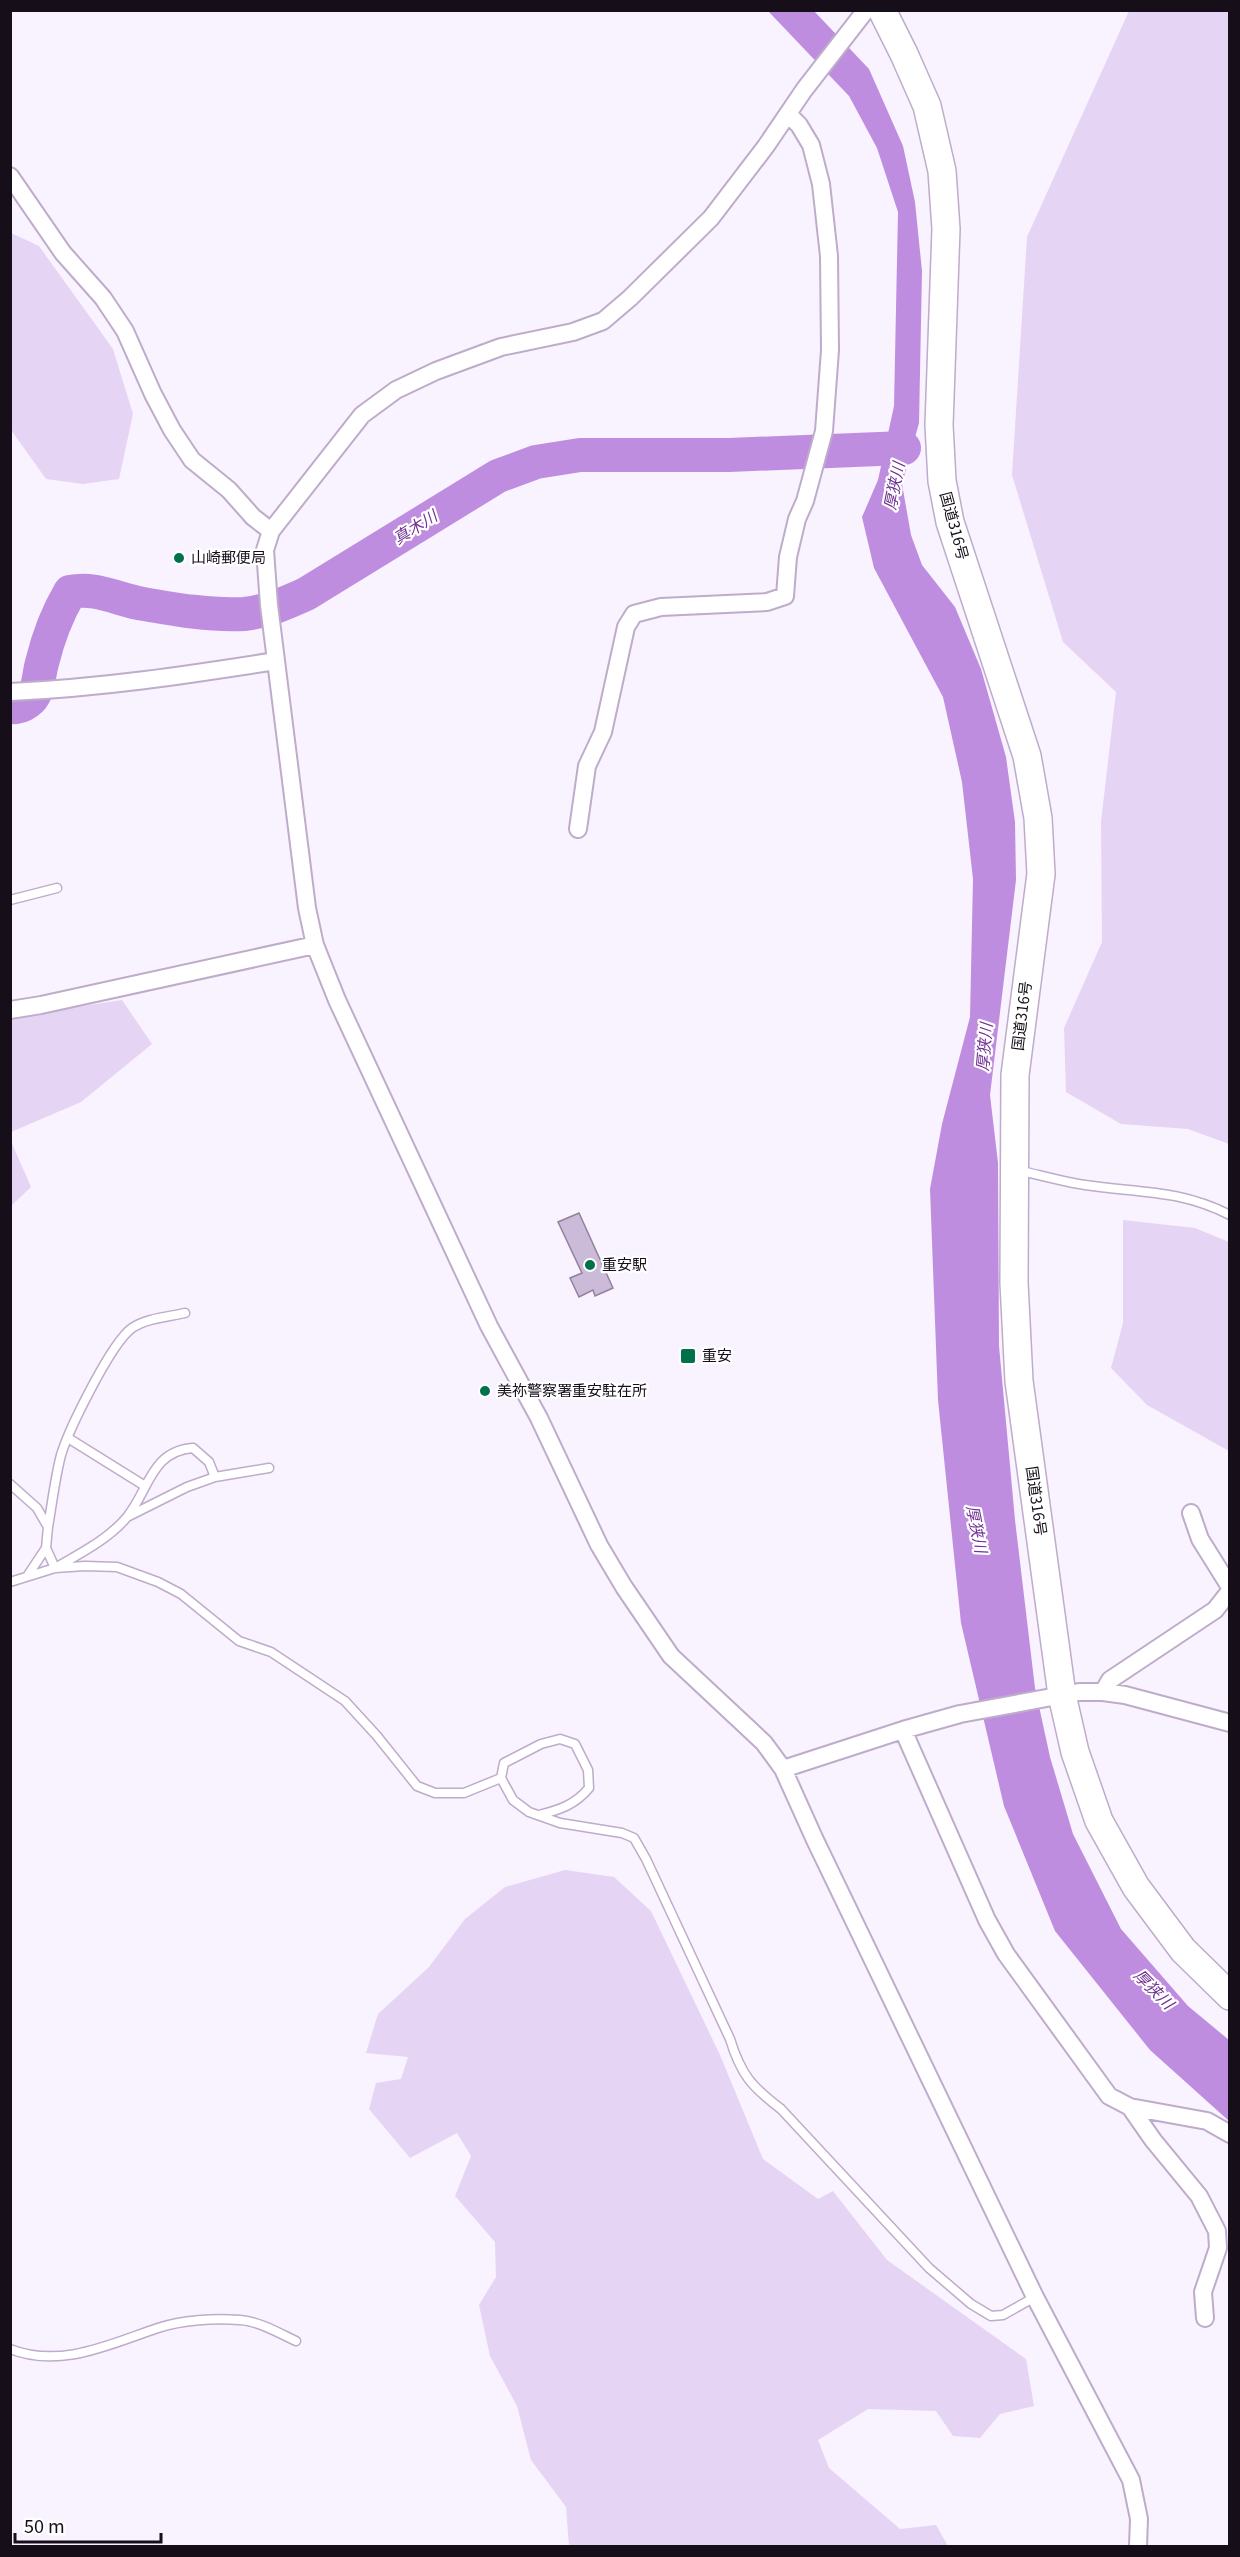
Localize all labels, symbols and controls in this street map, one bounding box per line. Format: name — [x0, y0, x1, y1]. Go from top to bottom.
water label: 厚狭川 — [877, 458, 910, 512]
street label: 国道316号 — [936, 489, 975, 562]
water label: 真木川 — [388, 502, 443, 549]
place label: 山崎郵便局 — [191, 546, 266, 567]
marker: 山崎郵便局 — [172, 551, 186, 565]
street label: 国道316号 — [1006, 980, 1035, 1052]
water label: 厚狭川 — [969, 1020, 997, 1072]
place label: 重安駅 — [602, 1253, 647, 1274]
marker: 重安駅 — [583, 1258, 597, 1272]
place label: 重安 — [702, 1344, 732, 1365]
marker: 重安 — [679, 1347, 697, 1365]
place label: 美祢警察署重安駐在所 — [497, 1379, 647, 1400]
marker: 美祢警察署重安駐在所 — [478, 1384, 492, 1398]
street label: 国道316号 — [1022, 1465, 1053, 1537]
water label: 厚狭川 — [962, 1503, 995, 1557]
water label: 厚狭川 — [1129, 1963, 1182, 2015]
scale bar — [15, 2506, 160, 2544]
text: 50 m — [24, 2512, 65, 2538]

